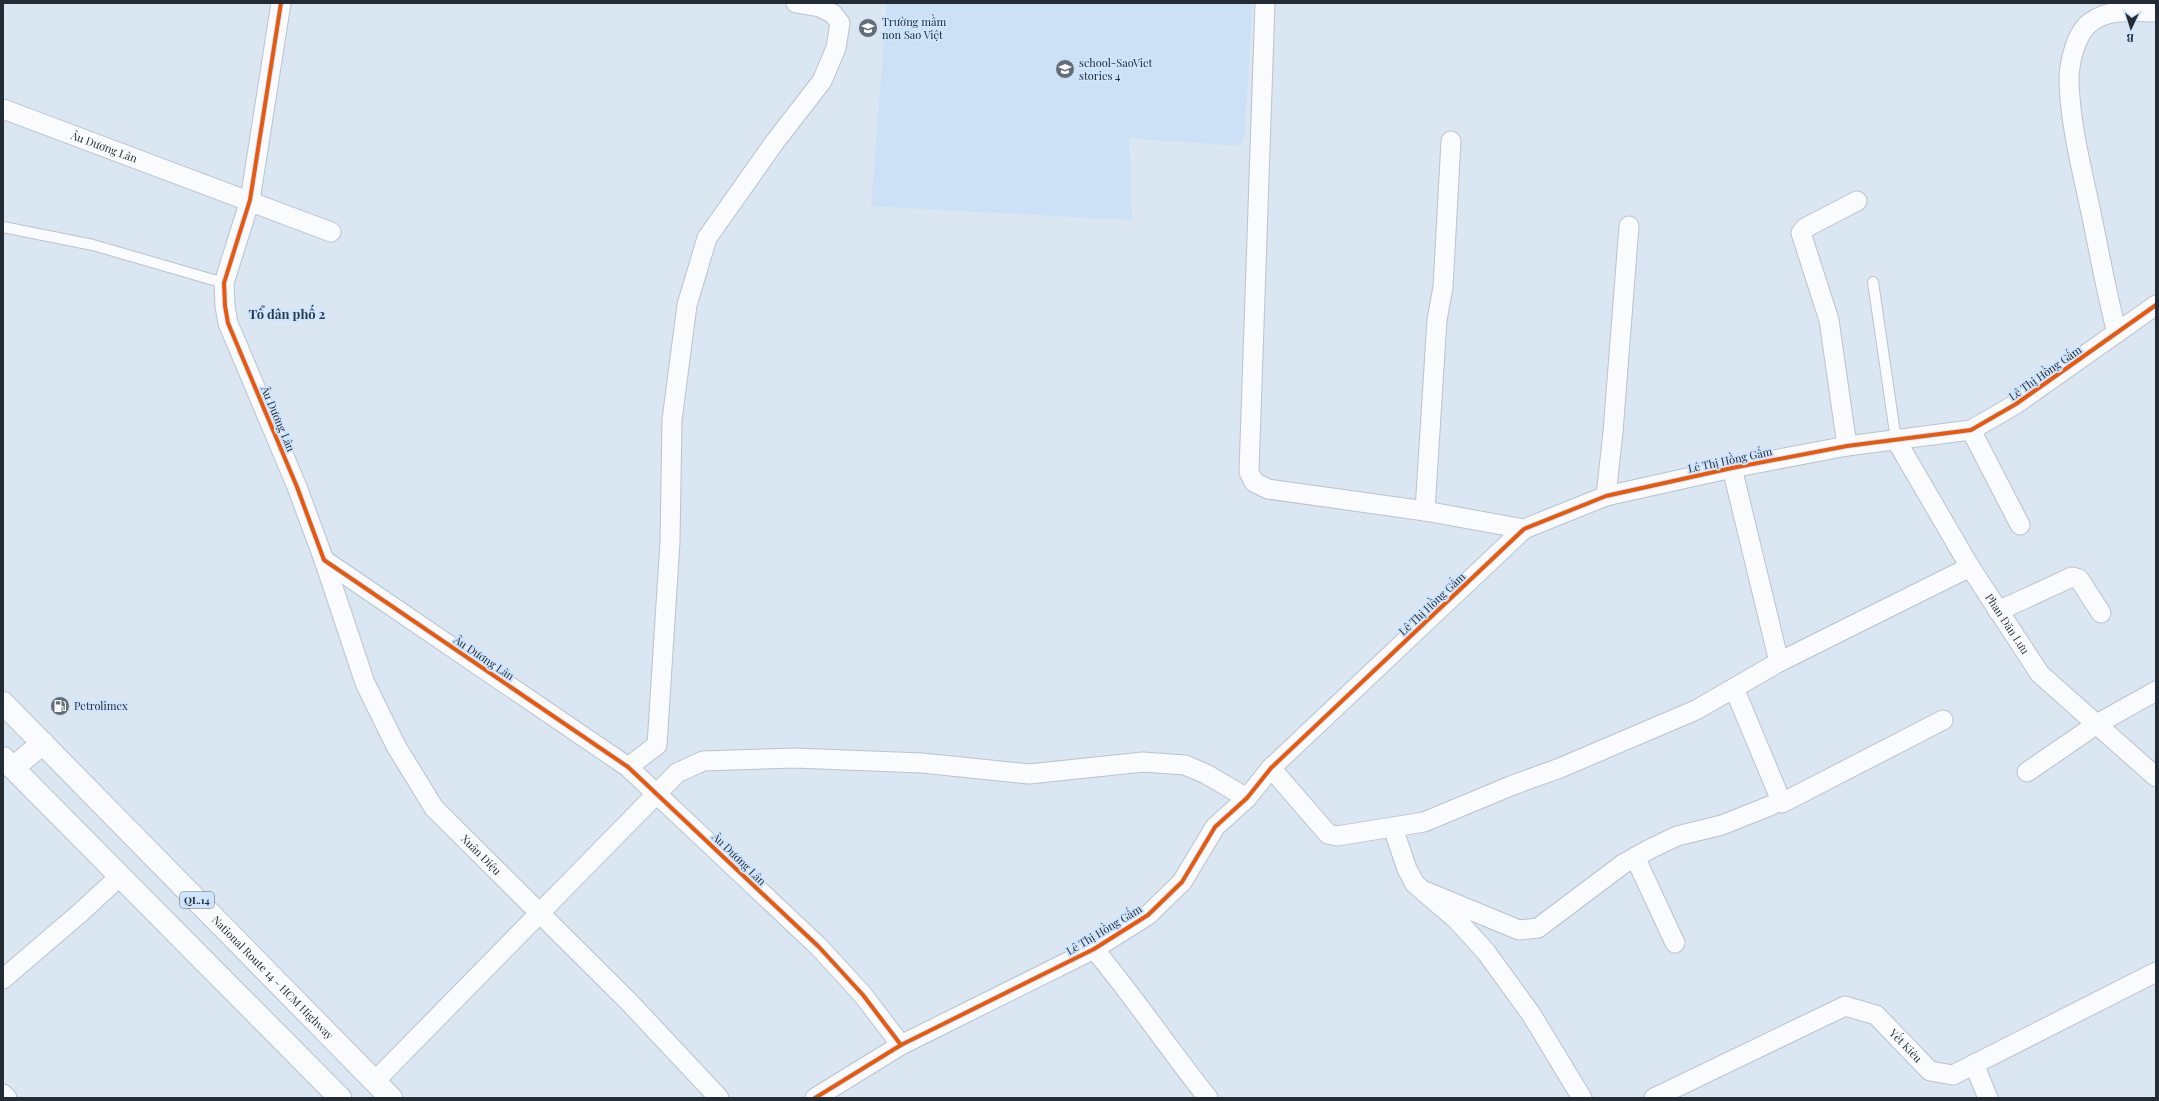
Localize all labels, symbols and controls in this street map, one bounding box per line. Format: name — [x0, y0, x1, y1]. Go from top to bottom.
north arrow — [2111, 8, 2151, 48]
place label: Trường mầm non Sao Việt — [882, 14, 946, 42]
school or university icon: Trường mầm non Sao Việt — [857, 17, 879, 39]
text: B — [2125, 31, 2134, 46]
place label: school-SaoViet stories 4 — [1079, 55, 1153, 83]
school or university icon: school-SaoViet stories 4 — [1054, 58, 1076, 80]
street label: Âu Dương Lân — [68, 127, 140, 166]
district label: Tổ dân phố 2 — [249, 304, 326, 322]
street label: Lê Thị Hồng Gấm — [2005, 341, 2084, 403]
street label: Âu Dương Lân — [258, 383, 299, 454]
street label: Lê Thị Hồng Gấm — [1686, 442, 1774, 476]
street label: Lê Thị Hồng Gấm — [1394, 568, 1468, 638]
street label: Phan Đăn Lưu — [1982, 590, 2033, 657]
street label: Âu Dương Lân — [450, 631, 518, 684]
fuel station icon: Petrolimex — [49, 695, 71, 717]
place label: Petrolimex — [74, 698, 128, 713]
street label: Âu Dương Lân — [708, 828, 770, 889]
street label: Xuân Diệu — [458, 831, 505, 878]
road number: QL.14 — [180, 892, 214, 908]
street label: Lê Thị Hồng Gấm — [1063, 900, 1145, 958]
street label: National Route 14 - HCM Highway — [209, 912, 338, 1043]
street label: Yết Kiêu — [1886, 1025, 1926, 1066]

